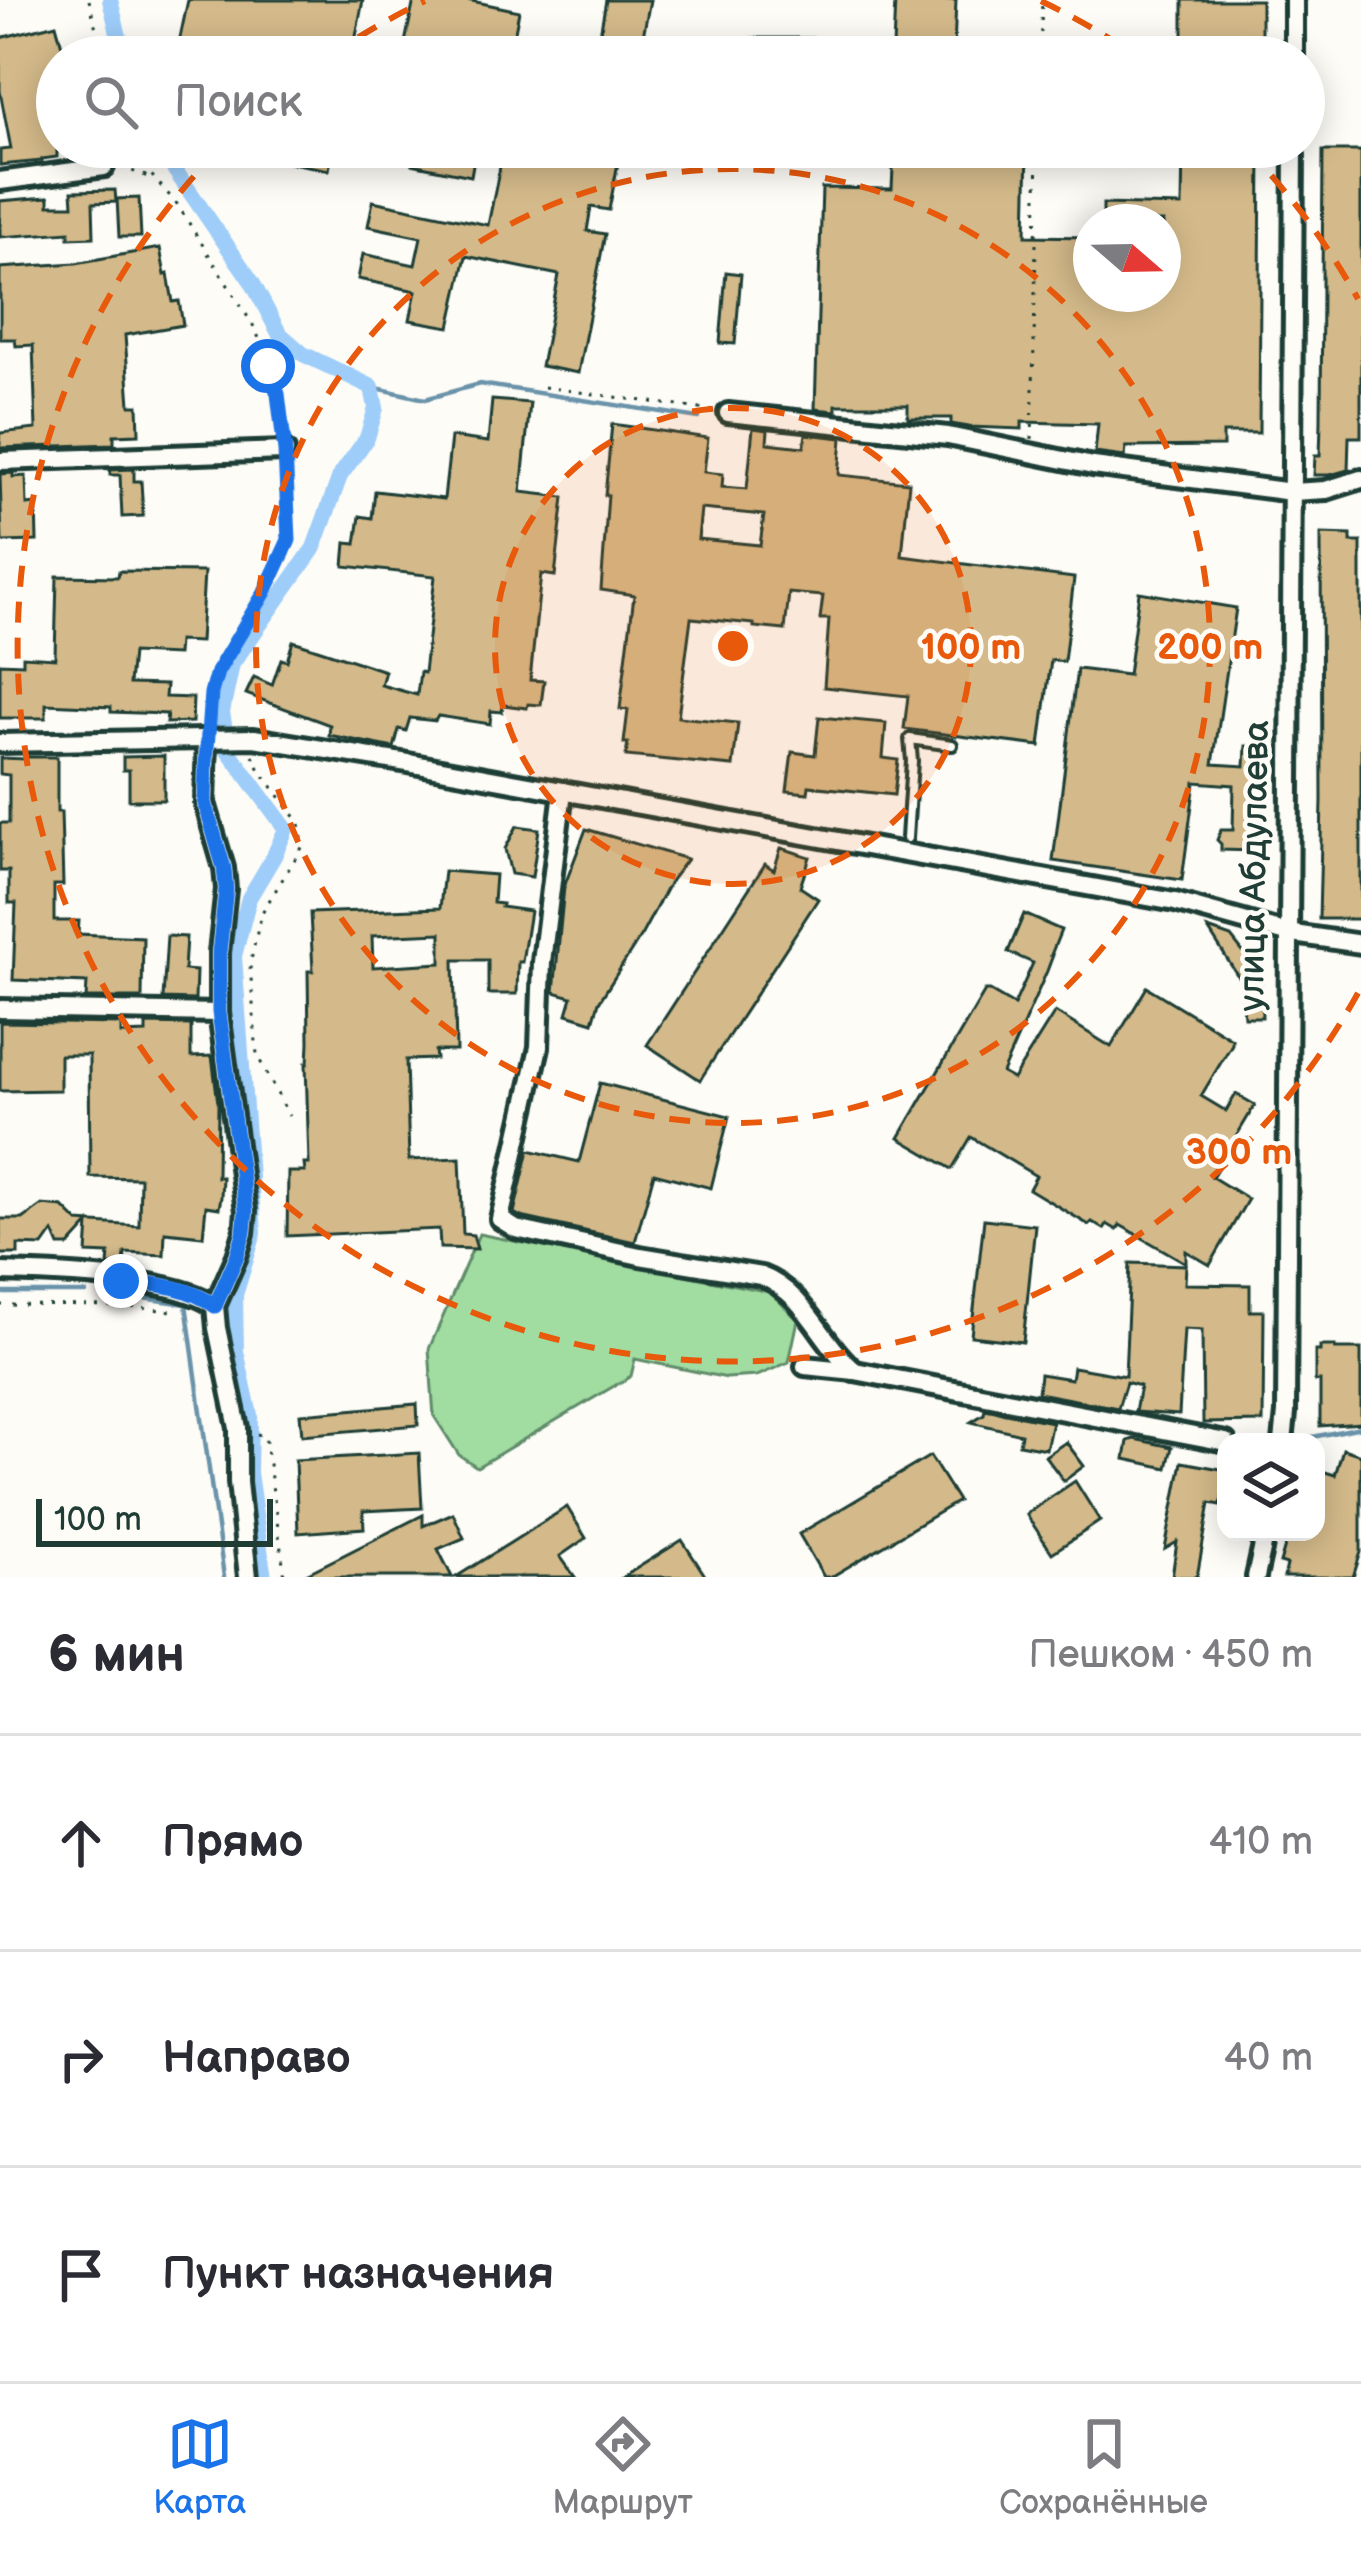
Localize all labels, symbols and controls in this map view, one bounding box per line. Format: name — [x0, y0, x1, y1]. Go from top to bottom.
search box — [36, 36, 1325, 168]
icon: search — [78, 69, 144, 135]
text: Поиск — [174, 75, 302, 130]
north arrow — [1073, 204, 1181, 312]
route start — [241, 339, 295, 393]
centre of rings — [712, 625, 754, 667]
text: 100 m — [921, 627, 1021, 670]
text: 200 m — [1157, 627, 1263, 670]
street label: улица Абдулаева — [1231, 720, 1279, 1012]
text: 300 m — [1186, 1132, 1292, 1175]
route end — [94, 1254, 148, 1308]
map controls — [1217, 1433, 1325, 1541]
button: layers — [1217, 1433, 1325, 1541]
scale bar — [36, 1493, 273, 1546]
text: 100 m — [54, 1500, 142, 1540]
text: 6 мин — [48, 1625, 185, 1686]
text: Пешком · 450 m — [1029, 1632, 1313, 1679]
icon: ahead — [48, 1810, 114, 1876]
text: Прямо — [162, 1815, 303, 1870]
text: 410 m — [1208, 1819, 1313, 1866]
icon: right — [48, 2026, 114, 2092]
text: Направо — [162, 2031, 351, 2086]
text: 40 m — [1223, 2035, 1313, 2082]
icon: arrive — [48, 2242, 114, 2308]
text: Пункт назначения — [162, 2247, 554, 2302]
tab: Карта — [153, 2411, 246, 2523]
tab: Маршрут — [553, 2411, 693, 2523]
tab: Сохранённые — [999, 2411, 1208, 2523]

